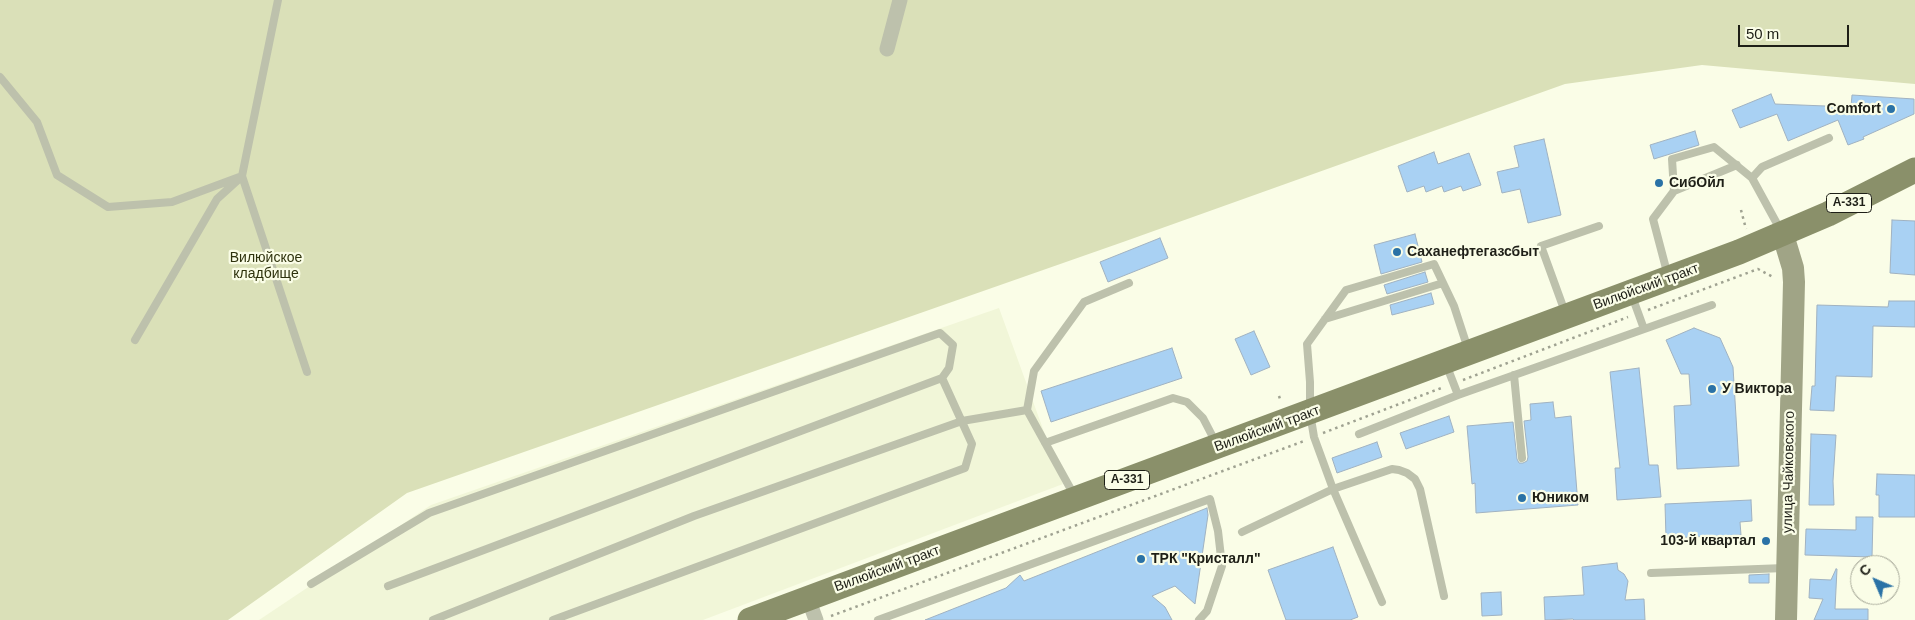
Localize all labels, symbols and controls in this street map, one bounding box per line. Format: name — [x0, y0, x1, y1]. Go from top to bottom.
scale bar — [1740, 15, 1851, 47]
text: 50 m — [1746, 25, 1779, 42]
place label: Comfort — [1827, 101, 1881, 117]
marker: Comfort — [1885, 103, 1897, 115]
place label: СибОйл — [1669, 175, 1725, 191]
marker: СибОйл — [1653, 177, 1665, 189]
road number: А-331 — [1826, 194, 1872, 212]
place label: Саханефтегазсбыт — [1407, 244, 1539, 260]
marker: Саханефтегазсбыт — [1391, 246, 1403, 258]
park label: Вилюйское кладбище — [230, 250, 302, 282]
street label: Вилюйский тракт — [1591, 260, 1701, 314]
place label: У Виктора — [1722, 381, 1792, 397]
marker: У Виктора — [1706, 383, 1718, 395]
street label: Вилюйский тракт — [1212, 402, 1322, 456]
street label: улица Чайковского — [1780, 411, 1798, 533]
road number: А-331 — [1104, 470, 1150, 490]
place label: Юником — [1532, 490, 1589, 506]
marker: Юником — [1516, 492, 1528, 504]
place label: 103-й квартал — [1660, 533, 1756, 549]
marker: 103-й квартал — [1760, 535, 1772, 547]
street label: Вилюйский тракт — [832, 542, 942, 596]
place label: ТРК "Кристалл" — [1151, 551, 1261, 567]
marker: ТРК "Кристалл" — [1135, 553, 1147, 565]
north arrow — [1850, 555, 1900, 605]
text: С — [1856, 561, 1874, 579]

